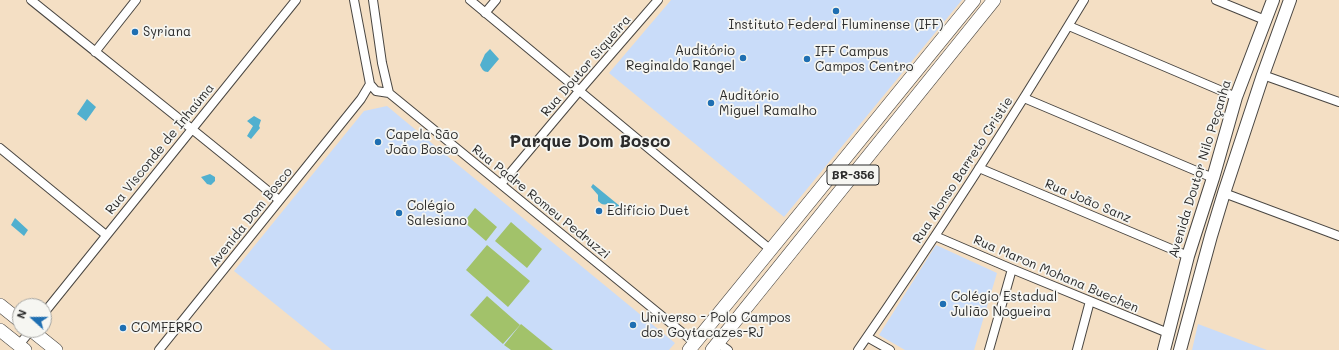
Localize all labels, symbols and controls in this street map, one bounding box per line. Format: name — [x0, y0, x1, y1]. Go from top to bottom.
marker: Instituto Federal Fluminense (IFF) — [831, 6, 841, 16]
street label: Rua Doutor Siqueira — [538, 12, 634, 120]
place label: Instituto Federal Fluminense (IFF) — [728, 17, 944, 33]
place label: Syriana — [143, 24, 191, 40]
marker: Syriana — [130, 27, 140, 37]
place label: Auditório Reginaldo Rangel — [626, 43, 735, 74]
place label: IFF Campus Campos Centro — [815, 44, 913, 75]
marker: Auditório Reginaldo Rangel — [738, 53, 748, 63]
marker: IFF Campus Campos Centro — [802, 54, 812, 64]
street label: Avenida Doutor Nilo Peçanha — [1165, 78, 1235, 260]
street label: Rua Visconde de Inhaúma — [102, 80, 218, 218]
place label: Auditório Miguel Ramalho — [719, 88, 817, 119]
street label: Rua Alonso Barreto Cristie — [910, 94, 1016, 246]
marker: Auditório Miguel Ramalho — [706, 98, 716, 108]
place label: Capela São João Bosco — [386, 127, 458, 158]
district label: Parque Dom Bosco — [510, 132, 670, 152]
marker: Capela São João Bosco — [373, 137, 383, 147]
street label: Rua Padre Romeu Pedruzzi — [469, 142, 613, 262]
street label: Avenida Dom Bosco — [206, 164, 296, 270]
road number: BR-356 — [827, 165, 879, 185]
street label: Rua João Sanz — [1042, 176, 1134, 226]
place label: Colégio Salesiano — [407, 198, 467, 229]
place label: Edifício Duet — [607, 203, 689, 219]
marker: Edifício Duet — [594, 206, 604, 216]
marker: Colégio Salesiano — [394, 208, 404, 218]
street label: Rua Maron Mohana Buechen — [971, 232, 1141, 316]
place label: Colégio Estadual Julião Nogueira — [951, 289, 1057, 320]
north arrow — [12, 298, 52, 338]
marker: Colégio Estadual Julião Nogueira — [938, 299, 948, 309]
text: N — [13, 307, 30, 320]
place label: Universo - Polo Campos dos Goytacazes-RJ — [641, 310, 791, 341]
place label: COMFERRO — [131, 320, 203, 336]
marker: Universo - Polo Campos dos Goytacazes-RJ — [628, 320, 638, 330]
marker: COMFERRO — [118, 323, 128, 333]

